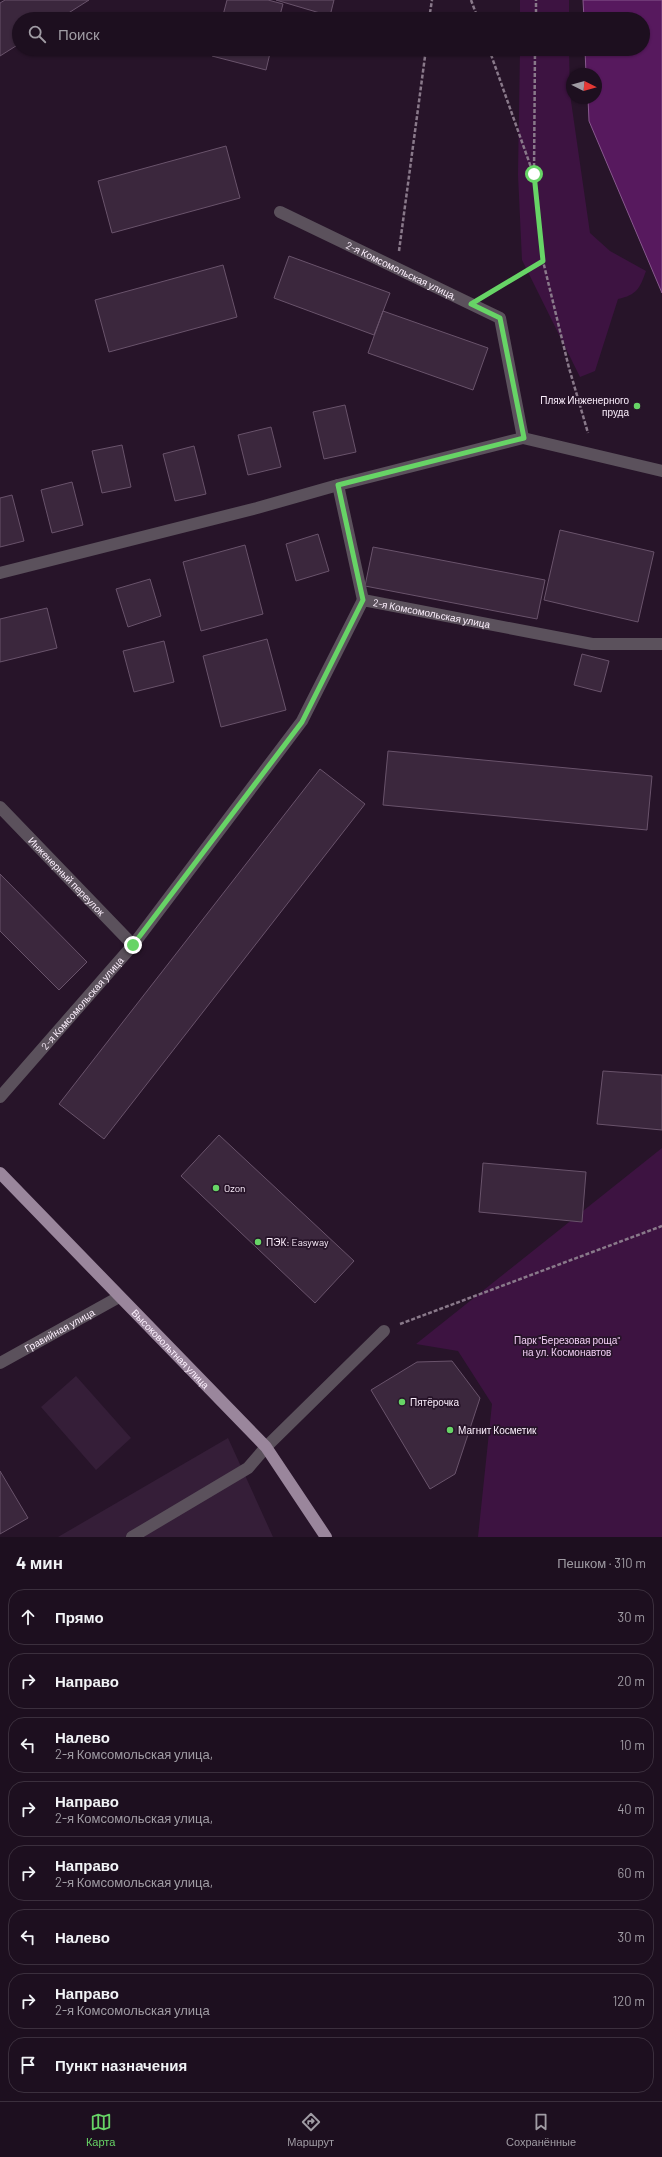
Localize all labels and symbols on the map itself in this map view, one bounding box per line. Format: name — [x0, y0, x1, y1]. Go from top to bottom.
north arrow — [566, 68, 602, 104]
route start — [525, 165, 543, 183]
street label: 2-я Комсомольская улица, — [344, 239, 459, 302]
place label: Пляж Инженерного пруда — [540, 394, 629, 418]
marker: Пляж Инженерного пруда — [632, 401, 642, 411]
street label: 2-я Комсомольская улица — [372, 596, 492, 630]
street label: Инженерный переулок — [26, 834, 108, 918]
route end — [124, 936, 142, 954]
street label: 2-я Комсомольская улица — [39, 954, 126, 1052]
place label: Ozon — [224, 1182, 246, 1194]
marker: Ozon — [211, 1183, 221, 1193]
place label: ПЭК: Easyway — [266, 1236, 329, 1248]
marker: ПЭК: Easyway — [253, 1237, 263, 1247]
street label: Гравийная улица — [22, 1306, 97, 1354]
street label: Высоковольтная улица — [129, 1307, 212, 1391]
park label: Парк "Березовая роща" на ул. Космонавтов — [514, 1334, 620, 1358]
place label: Пятёрочка — [410, 1396, 459, 1408]
marker: Пятёрочка — [397, 1397, 407, 1407]
place label: Магнит Косметик — [458, 1424, 537, 1436]
marker: Магнит Косметик — [445, 1425, 455, 1435]

